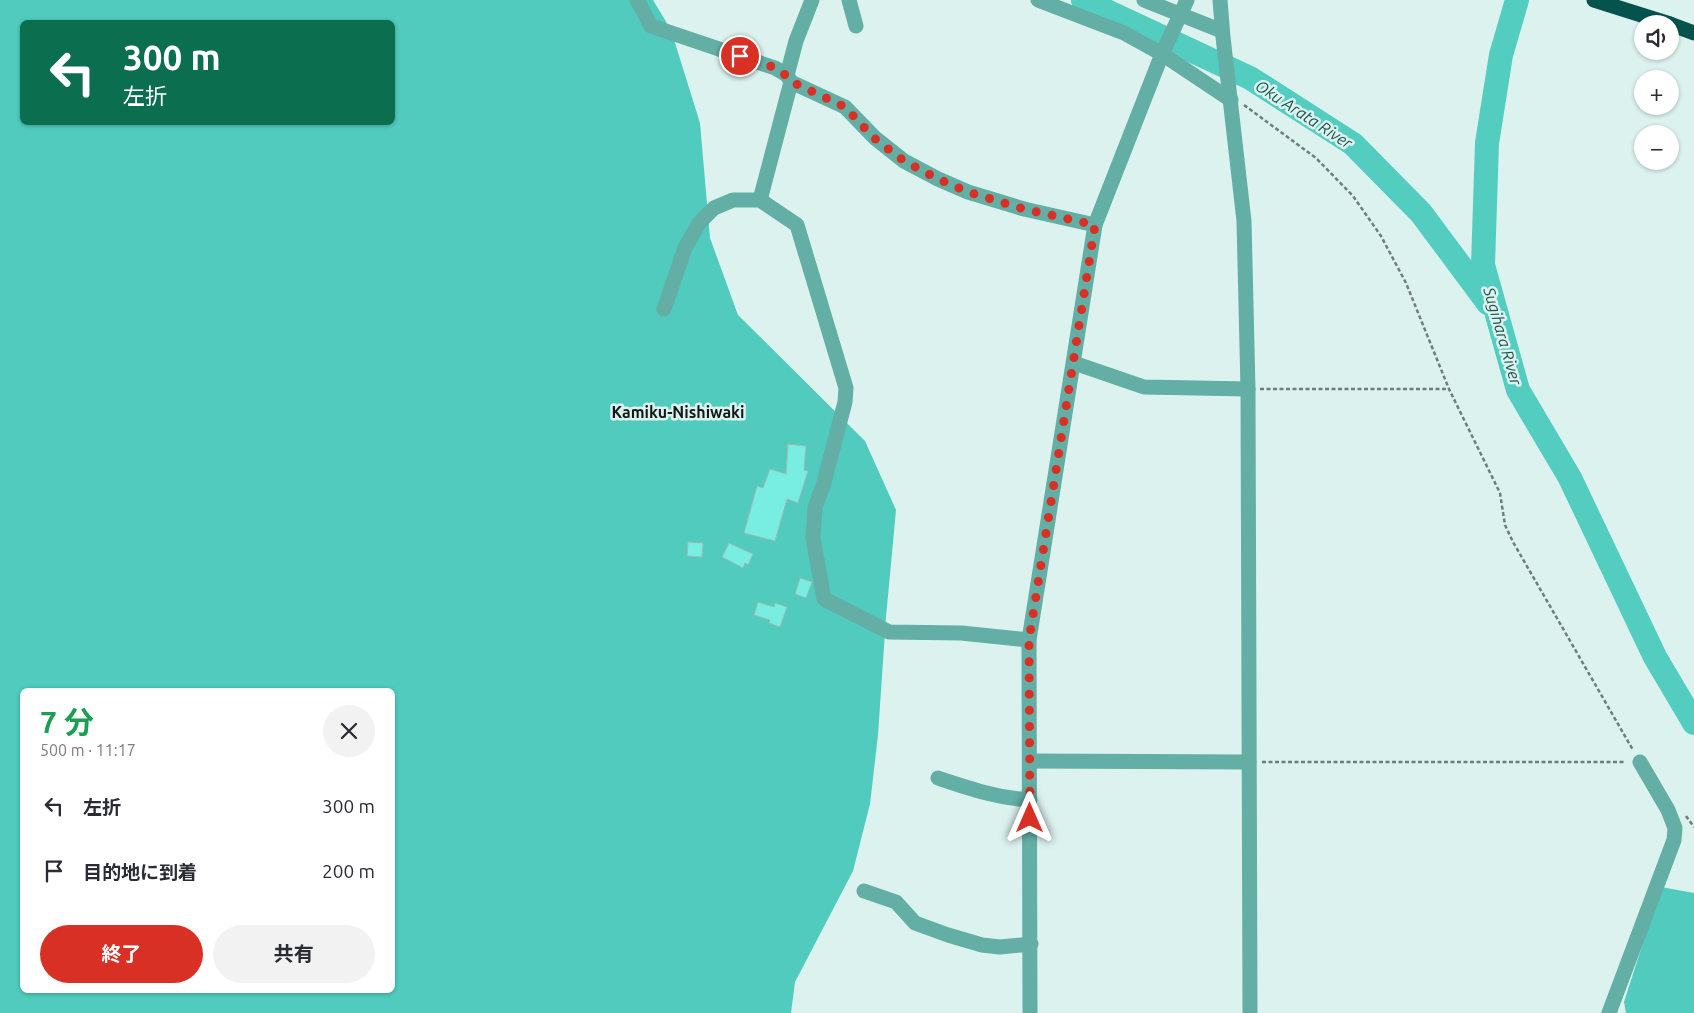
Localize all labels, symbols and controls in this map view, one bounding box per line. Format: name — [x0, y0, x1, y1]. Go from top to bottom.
map controls — [1634, 15, 1679, 170]
button: sound — [1634, 15, 1679, 60]
pin — [719, 35, 761, 77]
text: 300 m — [123, 37, 221, 77]
icon: left — [40, 40, 105, 105]
icon: arrive — [726, 42, 754, 70]
button: + — [1634, 70, 1679, 115]
water label: Oku Arata River — [1252, 76, 1356, 152]
text: 左折 — [123, 83, 167, 108]
button: − — [1634, 125, 1679, 170]
water label: Sugihara River — [1480, 284, 1526, 388]
district label: Kamiku-Nishiwaki — [611, 403, 745, 421]
text: 7 分 — [40, 705, 94, 739]
button: close — [323, 705, 375, 757]
text: 500 m · 11:17 — [40, 741, 136, 759]
position arrow — [1003, 791, 1055, 843]
icon: left — [40, 792, 68, 820]
text: 300 m — [322, 795, 375, 817]
text: 左折 — [83, 796, 121, 818]
icon: arrive — [40, 857, 68, 885]
text: 200 m — [322, 860, 375, 882]
text: 目的地に到着 — [83, 861, 197, 883]
button: 終了 — [40, 925, 203, 983]
button: 共有 — [213, 925, 375, 983]

